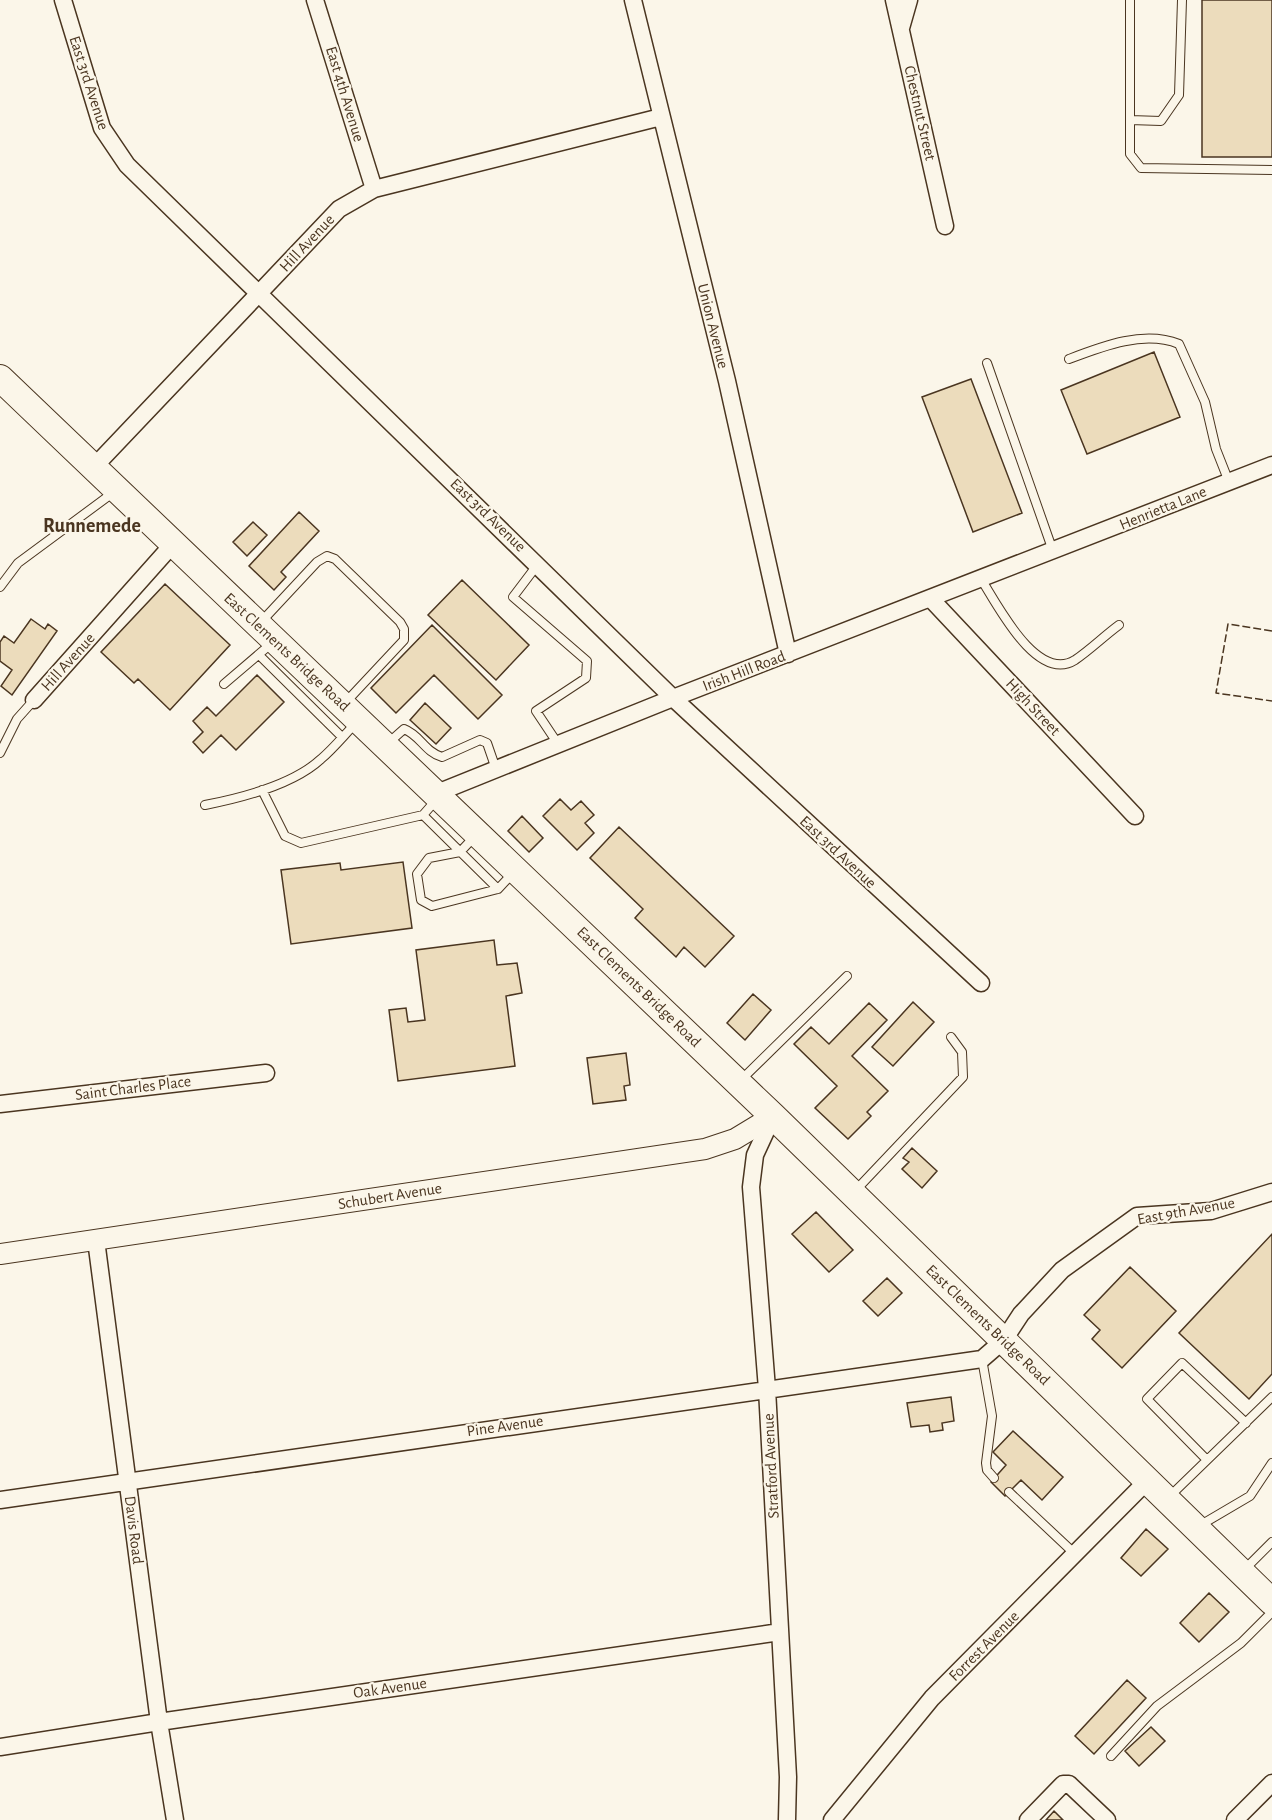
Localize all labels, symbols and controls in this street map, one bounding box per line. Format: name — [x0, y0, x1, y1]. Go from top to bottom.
street label: East 3rd Avenue — [66, 34, 112, 132]
street label: East 4th Avenue — [323, 44, 367, 144]
street label: Chestnut Street — [901, 64, 939, 162]
street label: Hill Avenue — [277, 211, 337, 275]
street label: Union Avenue — [695, 282, 731, 370]
street label: East 3rd Avenue — [447, 475, 529, 555]
street label: Henrietta Lane — [1117, 483, 1209, 533]
district label: Runnemede — [43, 516, 141, 536]
street label: East Clements Bridge Road — [221, 590, 353, 714]
street label: Hill Avenue — [38, 630, 98, 694]
street label: Irish Hill Road — [700, 648, 788, 694]
street label: High Street — [1003, 675, 1063, 739]
street label: East 3rd Avenue — [797, 813, 879, 891]
street label: East Clements Bridge Road — [574, 924, 704, 1050]
street label: Saint Charles Place — [74, 1073, 192, 1103]
street label: Schubert Avenue — [337, 1180, 443, 1212]
street label: East 9th Avenue — [1136, 1195, 1236, 1227]
street label: East Clements Bridge Road — [923, 1262, 1053, 1388]
street label: Pine Avenue — [466, 1413, 544, 1439]
street label: Stratford Avenue — [760, 1413, 782, 1519]
street label: Davis Road — [122, 1495, 146, 1565]
street label: Forrest Avenue — [946, 1608, 1022, 1684]
street label: Oak Avenue — [352, 1675, 428, 1701]

